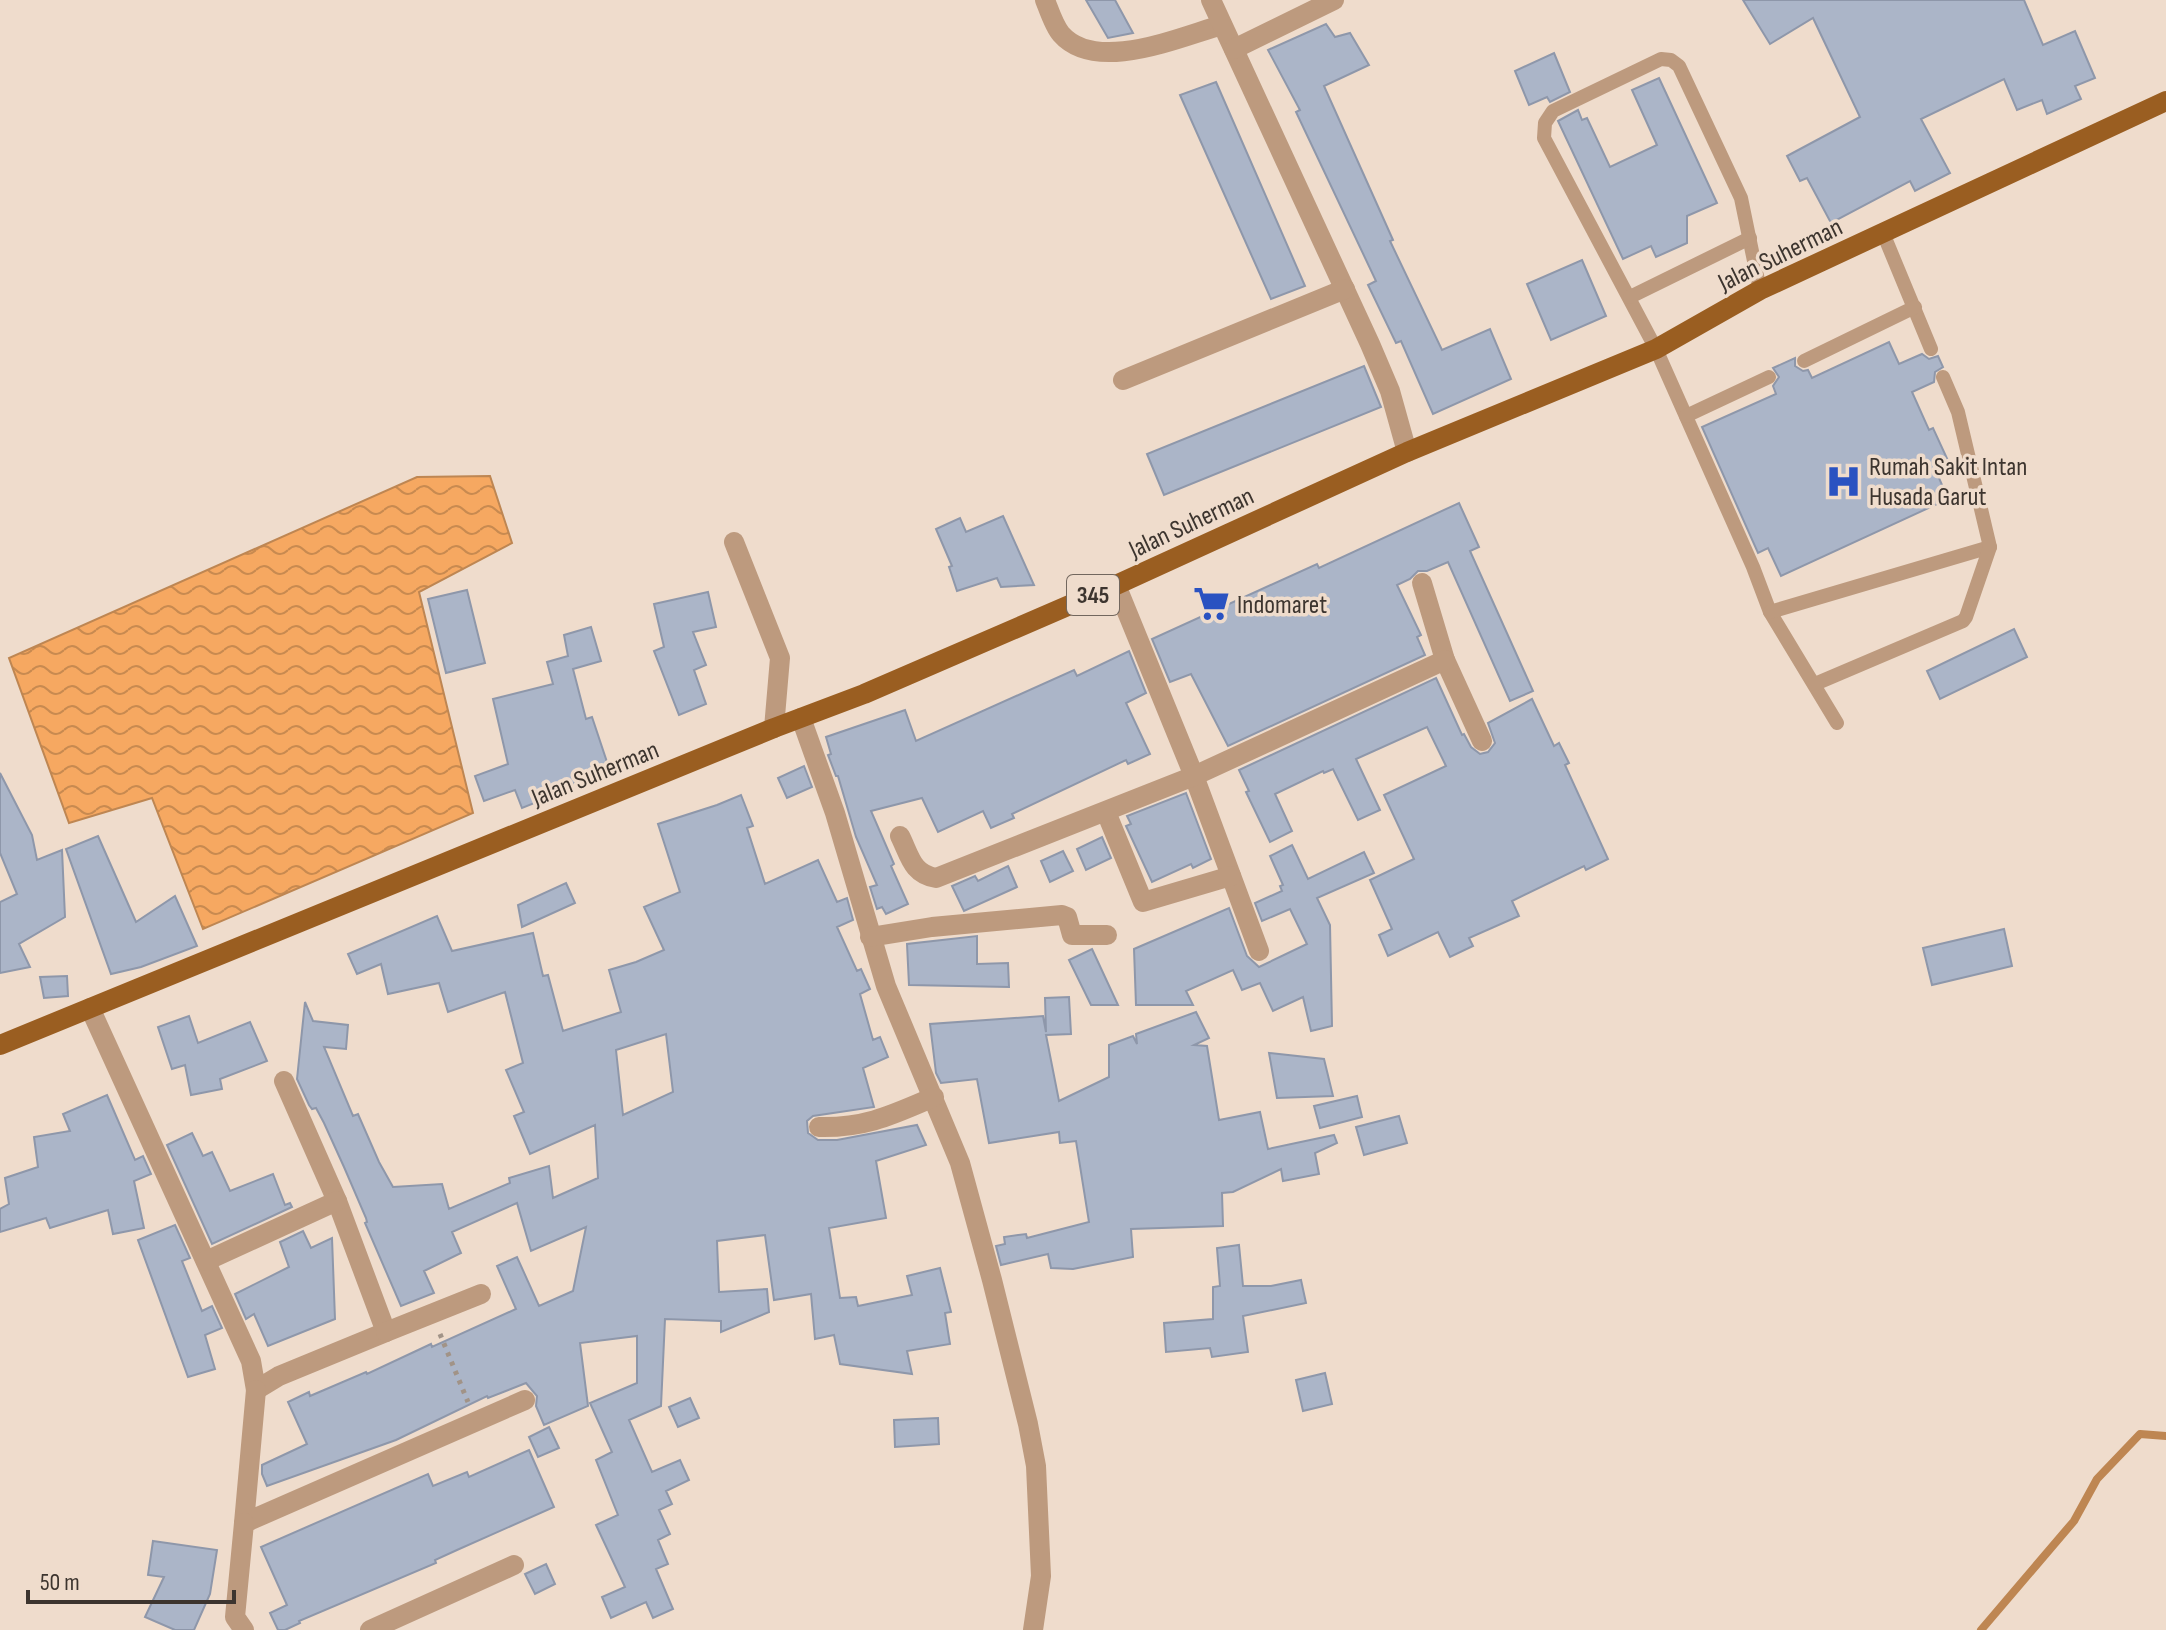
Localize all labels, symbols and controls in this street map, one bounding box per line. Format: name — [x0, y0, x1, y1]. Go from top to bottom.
street label: Jalan Suherman — [1713, 212, 1848, 299]
place label: Rumah Sakit Intan Husada Garut — [1869, 452, 2027, 513]
hospital icon: Rumah Sakit Intan Husada Garut — [1824, 462, 1862, 500]
street label: Jalan Suherman — [1123, 481, 1259, 566]
road number: 345 — [1067, 575, 1119, 615]
supermarket icon: Indomaret — [1192, 585, 1230, 623]
place label: Indomaret — [1237, 590, 1327, 621]
street label: Jalan Suherman — [527, 735, 664, 814]
scale bar — [28, 1554, 234, 1604]
text: 50 m — [40, 1568, 80, 1597]

